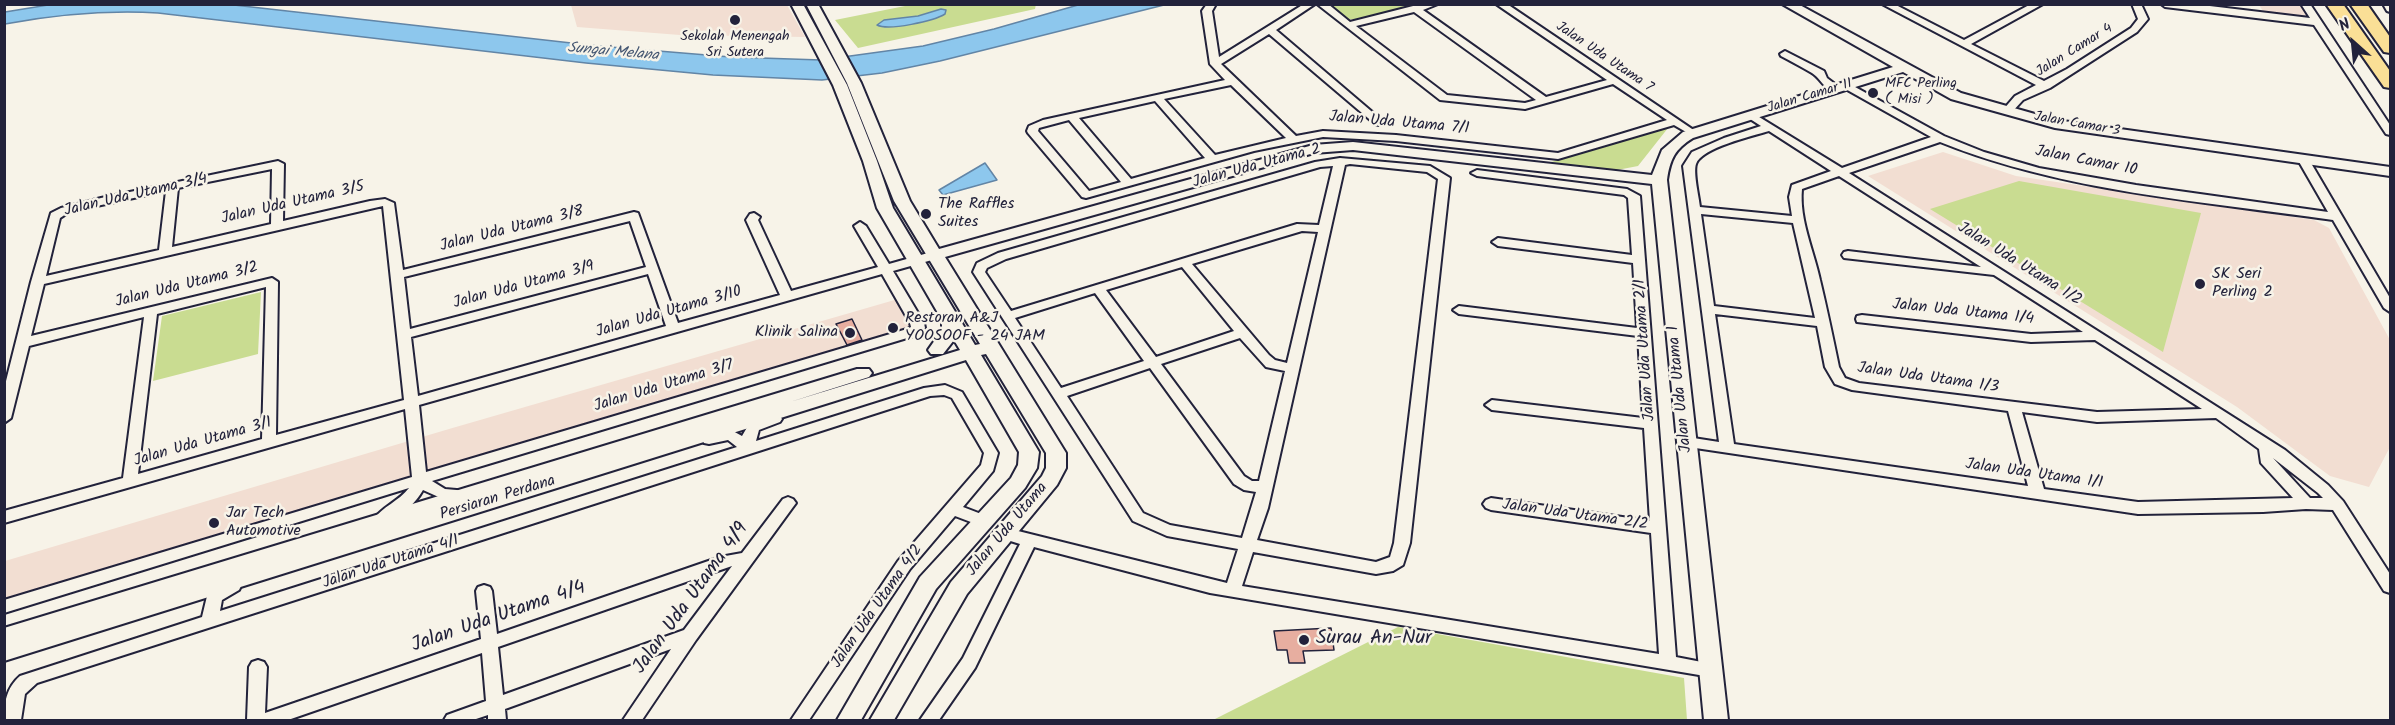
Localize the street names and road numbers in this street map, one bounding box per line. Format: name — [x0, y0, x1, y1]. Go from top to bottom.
street label: Jalan Uda Utama 7 — [1552, 19, 1656, 97]
street label: Jalan Camar 4 — [2034, 21, 2116, 81]
street label: Jalan Camar 11 — [1766, 76, 1854, 118]
street label: Jalan Uda Utama 7/1 — [1328, 108, 1470, 140]
street label: Jalan Camar 3 — [2033, 109, 2121, 141]
street label: Jalan Uda Utama 2 — [1191, 141, 1323, 193]
street label: Jalan Camar 10 — [2033, 143, 2139, 181]
street label: Jalan Uda Utama 3/4 — [63, 170, 209, 222]
street label: Jalan Uda Utama 3/5 — [220, 178, 366, 230]
street label: Jalan Uda Utama 3/8 — [438, 203, 586, 257]
street label: Jalan Uda Utama 1/2 — [1953, 219, 2085, 311]
street label: Jalan Uda Utama 3/9 — [451, 258, 597, 314]
street label: Jalan Uda Utama 3/2 — [113, 259, 261, 313]
street label: Jalan Uda Utama 2/1 — [1631, 278, 1661, 422]
street label: Jalan Uda Utama 3/10 — [594, 283, 744, 343]
street label: Jalan Uda Utama 1/4 — [1891, 296, 2035, 330]
street label: Jalan Uda Utama 1 — [1665, 324, 1697, 454]
street label: Jalan Uda Utama 3/7 — [592, 357, 736, 417]
street label: Jalan Uda Utama 1/3 — [1856, 360, 2000, 398]
street label: Jalan Uda Utama 3/1 — [132, 414, 274, 472]
street label: Jalan Uda Utama 1/1 — [1964, 456, 2104, 494]
street label: Persiaran Perdana — [438, 472, 558, 526]
street label: Jalan Uda Utama — [963, 479, 1053, 581]
street label: Jalan Uda Utama 2/2 — [1501, 496, 1649, 536]
street label: Jalan Uda Utama 4/9 — [629, 519, 755, 679]
street label: Jalan Uda Utama 4/1 — [320, 532, 462, 594]
street label: Jalan Uda Utama 4/2 — [828, 541, 928, 673]
street label: Jalan Uda Utama 4/4 — [409, 577, 589, 659]

